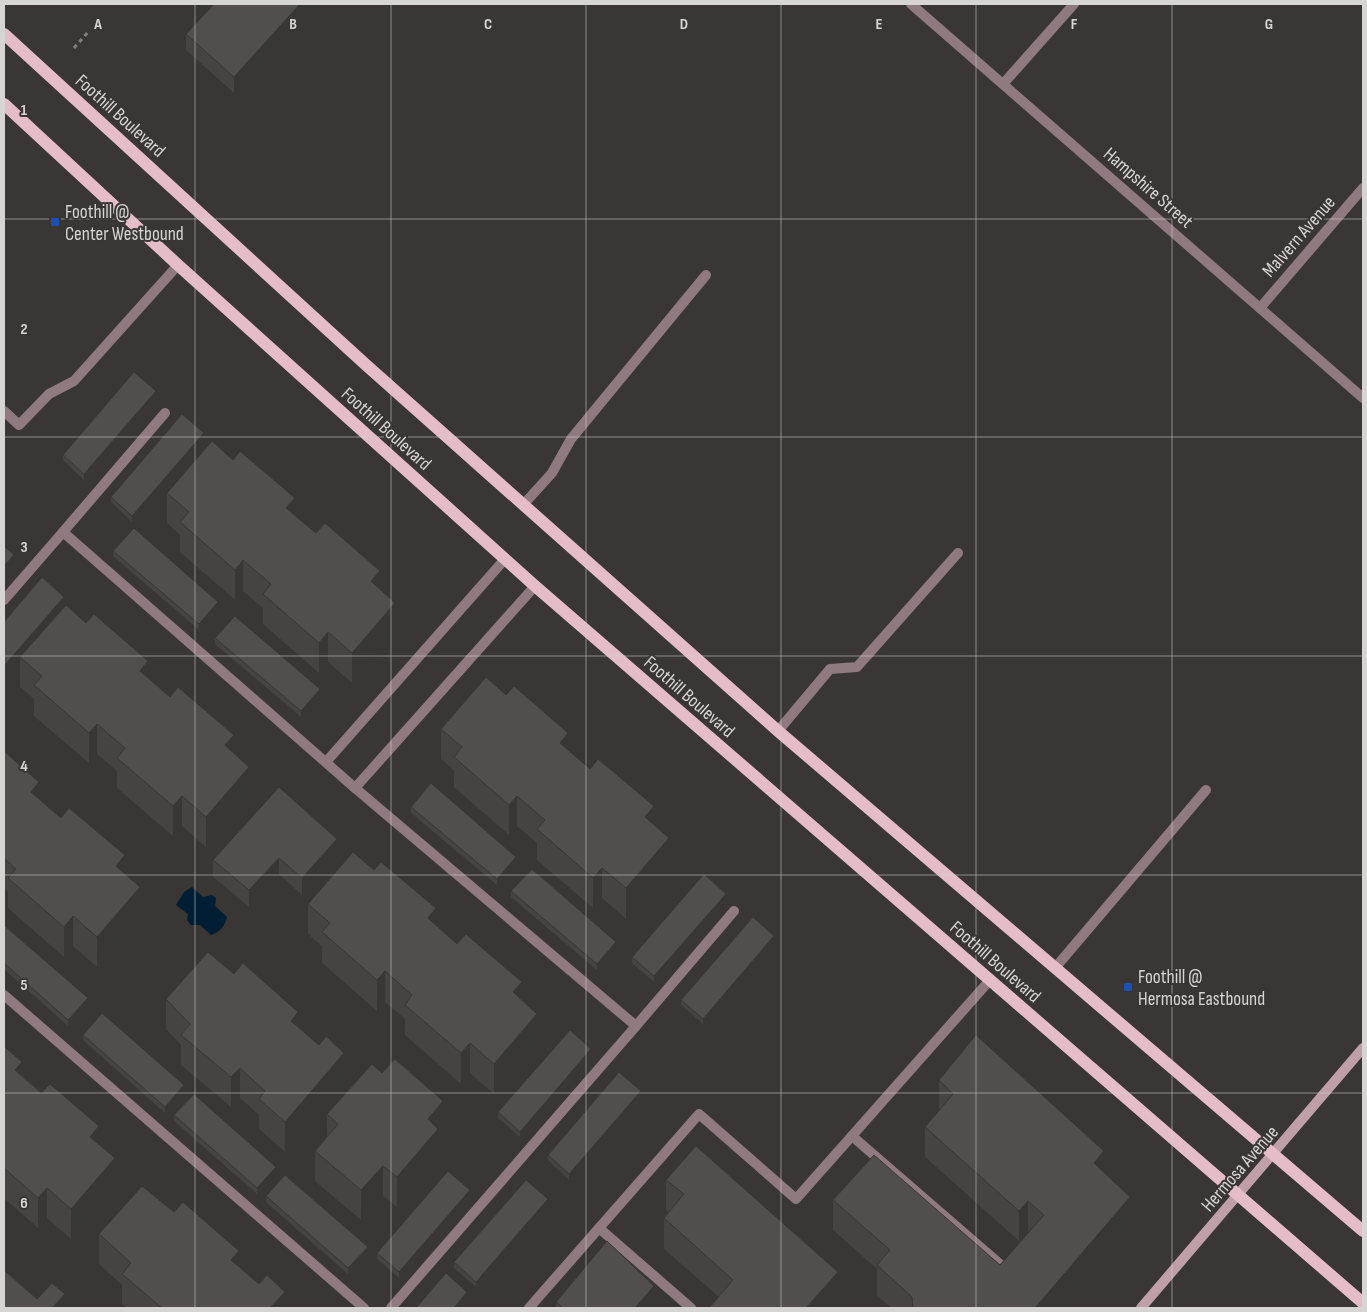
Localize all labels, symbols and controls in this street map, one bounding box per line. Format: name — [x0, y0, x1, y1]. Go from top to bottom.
text: A — [93, 15, 102, 34]
text: B — [289, 15, 297, 34]
text: C — [484, 15, 492, 34]
text: D — [680, 15, 688, 34]
text: E — [876, 15, 883, 34]
text: F — [1071, 15, 1078, 34]
text: G — [1265, 15, 1273, 34]
street label: Foothill Boulevard — [70, 70, 170, 162]
text: 1 — [21, 101, 28, 120]
street label: Hampshire Street — [1098, 143, 1198, 233]
street label: Malvern Avenue — [1258, 192, 1341, 282]
place label: Foothill @ Center Westbound — [65, 201, 184, 246]
marker: Foothill @ Center Westbound — [49, 216, 61, 228]
text: 2 — [20, 320, 28, 339]
street label: Foothill Boulevard — [336, 383, 436, 475]
text: 3 — [20, 538, 28, 557]
street label: Foothill Boulevard — [639, 651, 739, 743]
text: 4 — [20, 757, 28, 776]
street label: Foothill Boulevard — [945, 916, 1045, 1008]
place label: Foothill @ Hermosa Eastbound — [1138, 966, 1265, 1011]
text: 5 — [20, 976, 28, 995]
marker: Foothill @ Hermosa Eastbound — [1122, 981, 1134, 993]
street label: Hermosa Avenue — [1197, 1121, 1284, 1217]
text: 6 — [20, 1194, 28, 1213]

